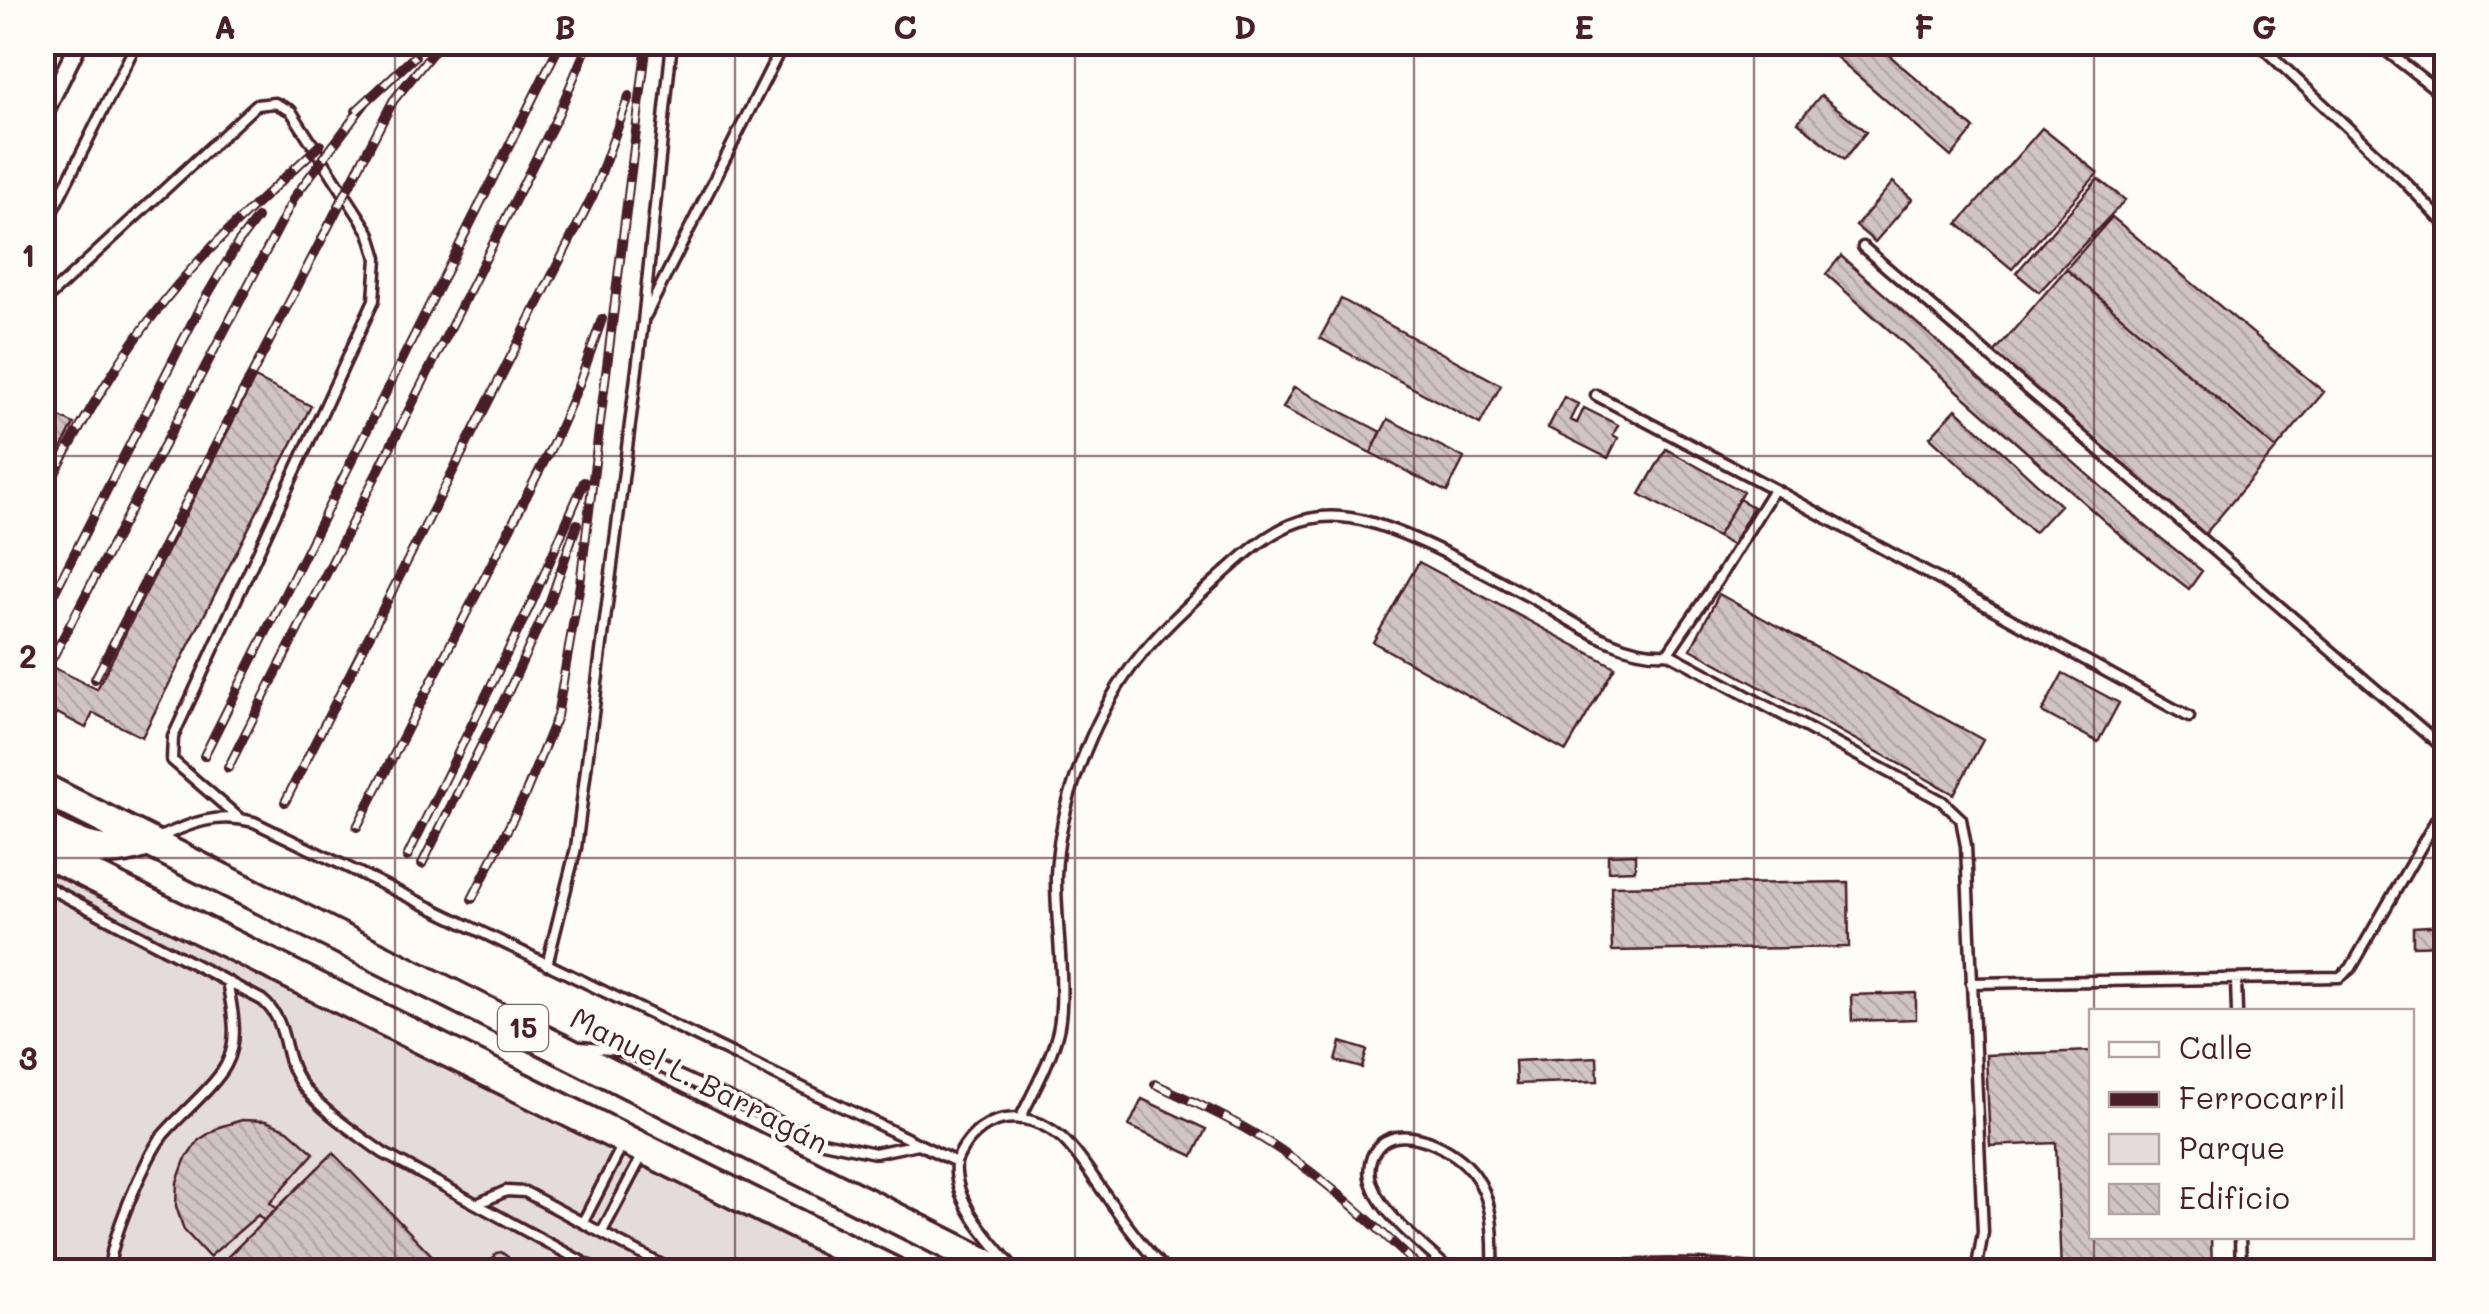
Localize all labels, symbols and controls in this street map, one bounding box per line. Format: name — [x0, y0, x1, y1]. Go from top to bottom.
text: A — [214, 5, 236, 47]
text: B — [554, 5, 576, 47]
text: C — [893, 5, 917, 47]
text: D — [1234, 5, 1256, 47]
text: E — [1574, 5, 1594, 47]
text: F — [1914, 5, 1934, 47]
text: G — [2252, 5, 2276, 47]
text: 1 — [21, 233, 35, 275]
text: 2 — [19, 634, 37, 676]
street label: Manuel L. Barragán — [564, 997, 836, 1162]
road number: 15 — [498, 1005, 548, 1051]
legend — [2089, 1009, 2414, 1239]
text: Calle — [2179, 1027, 2253, 1067]
text: 3 — [18, 1036, 38, 1078]
text: Ferrocarril — [2179, 1077, 2345, 1117]
text: Parque — [2179, 1127, 2285, 1167]
text: Edificio — [2179, 1177, 2290, 1217]

